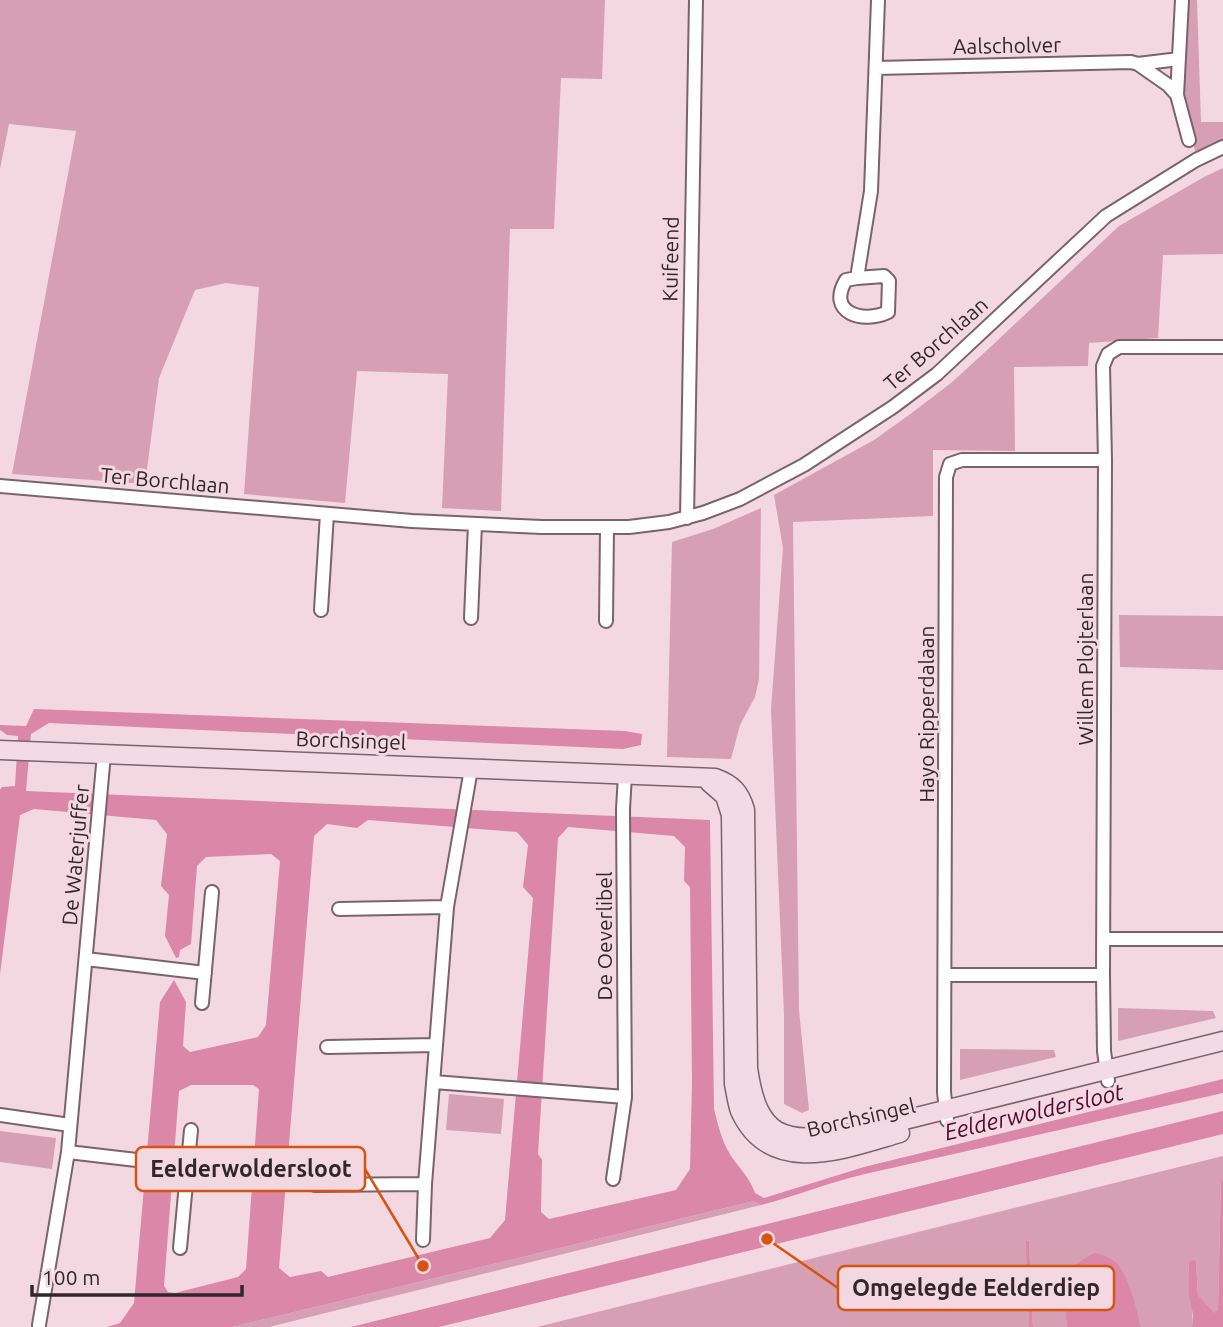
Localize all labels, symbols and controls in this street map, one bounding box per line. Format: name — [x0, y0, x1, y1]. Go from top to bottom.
street label: Aalscholver — [953, 32, 1061, 58]
street label: Kuifeend — [657, 216, 683, 302]
street label: Ter Borchlaan — [879, 292, 992, 395]
street label: Ter Borchlaan — [100, 462, 231, 498]
street label: Willem Plojterlaan — [1073, 573, 1097, 745]
street label: Hayo Ripperdalaan — [914, 625, 938, 803]
street label: Borchsingel — [295, 726, 407, 754]
street label: De Waterjuffer — [57, 783, 93, 926]
street label: De Oeverlibel — [592, 872, 616, 1000]
water label: Eelderwoldersloot — [942, 1078, 1127, 1144]
street label: Borchsingel — [804, 1093, 917, 1141]
callout: Eelderwoldersloot — [136, 1147, 365, 1191]
text: Eelderwoldersloot — [150, 1156, 352, 1181]
scale bar — [32, 1254, 242, 1298]
text: 100 m — [42, 1265, 100, 1289]
callout: Omgelegde Eelderdiep — [838, 1266, 1114, 1310]
text: Omgelegde Eelderdiep — [852, 1275, 1100, 1300]

